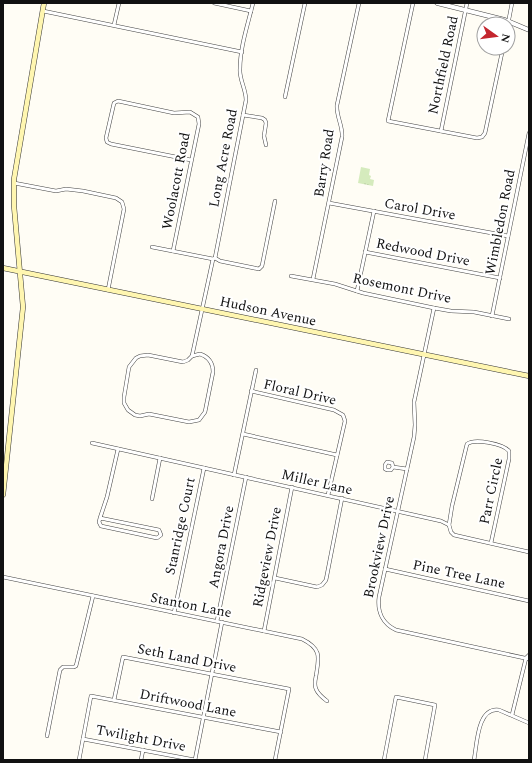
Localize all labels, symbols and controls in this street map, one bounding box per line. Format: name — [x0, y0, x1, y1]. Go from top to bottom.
street label: Northfield Road — [422, 14, 464, 116]
north arrow — [476, 16, 516, 56]
text: N — [496, 32, 515, 45]
street label: Long Acre Road — [203, 107, 243, 209]
street label: Barry Road — [308, 127, 340, 199]
street label: Woolacott Road — [156, 130, 196, 232]
street label: Wimbledon Road — [479, 167, 521, 277]
street label: Carol Drive — [383, 192, 458, 226]
street label: Redwood Drive — [374, 233, 472, 271]
street label: Rosemont Drive — [351, 267, 453, 309]
street label: Hudson Avenue — [218, 290, 319, 332]
street label: Floral Drive — [261, 373, 339, 411]
street label: Parr Circle — [474, 455, 508, 526]
street label: Miller Lane — [279, 464, 355, 500]
street label: Stanridge Court — [159, 475, 201, 577]
street label: Brookview Drive — [358, 494, 400, 600]
street label: Angora Drive — [203, 504, 239, 590]
street label: Ridgeview Drive — [247, 505, 287, 609]
street label: Pine Tree Lane — [411, 554, 507, 594]
street label: Stanton Lane — [149, 587, 234, 623]
street label: Seth Land Drive — [136, 638, 239, 678]
street label: Driftwood Lane — [138, 683, 238, 723]
street label: Twilight Drive — [94, 719, 188, 757]

